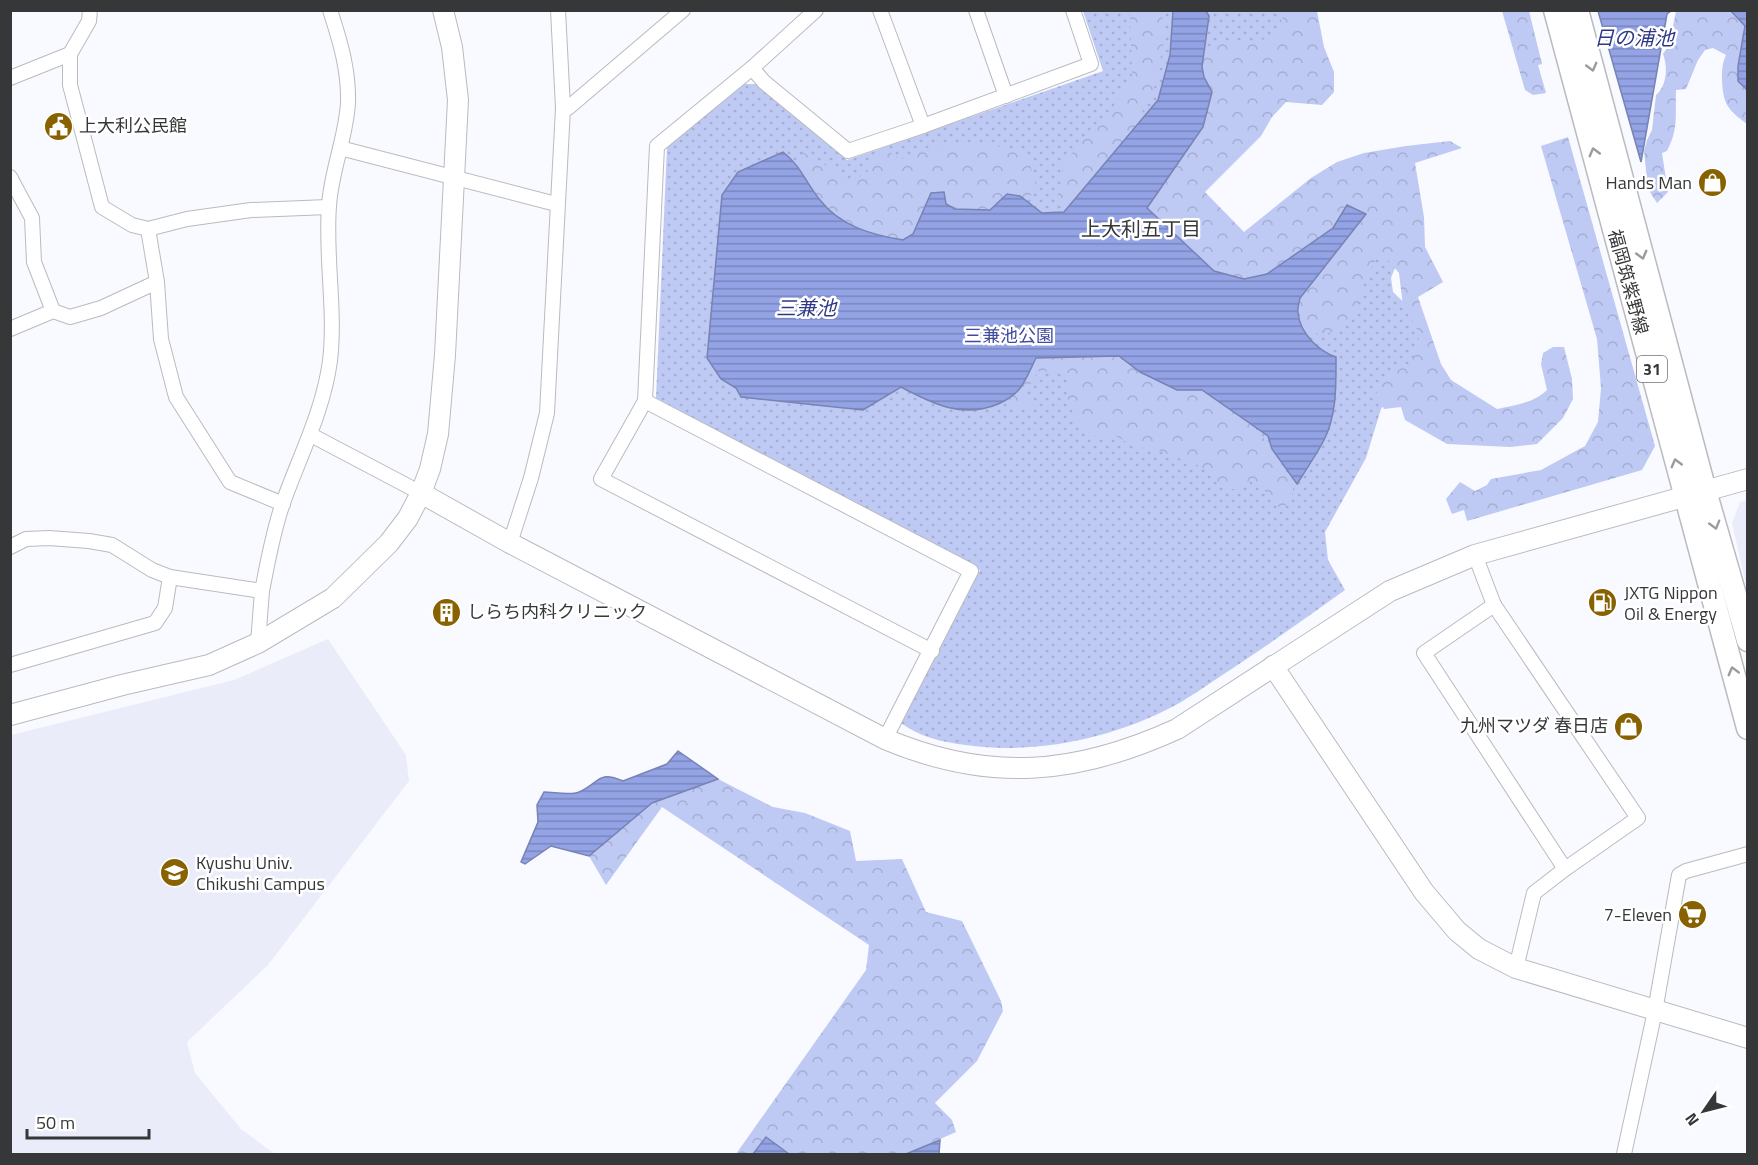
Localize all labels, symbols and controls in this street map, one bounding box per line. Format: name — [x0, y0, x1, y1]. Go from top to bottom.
water label: 日の浦池 — [1594, 22, 1676, 53]
one-way arrow — [1584, 62, 1597, 72]
public building icon: 上大利公民館 — [42, 110, 74, 142]
place label: 上大利公民館 — [79, 112, 187, 139]
one-way arrow — [1589, 148, 1601, 158]
shop icon: Hands Man — [1697, 167, 1729, 199]
place label: Hands Man — [1606, 169, 1692, 196]
district label: 上大利五丁目 — [1081, 213, 1201, 244]
street label: 福岡筑紫野線 — [1601, 226, 1655, 338]
one-way arrow — [1635, 250, 1647, 260]
water label: 三兼池 — [776, 292, 838, 323]
park label: 三兼池公園 — [964, 322, 1054, 349]
road number: 31 — [1637, 356, 1667, 382]
one-way arrow — [1671, 458, 1684, 468]
one-way arrow — [1708, 519, 1720, 530]
place label: JXTG Nippon Oil & Energy — [1624, 579, 1718, 627]
fuel station icon: JXTG Nippon Oil & Energy — [1587, 587, 1619, 619]
building icon: しらち内科クリニック — [430, 596, 462, 628]
place label: しらち内科クリニック — [467, 598, 647, 625]
one-way arrow — [1728, 666, 1740, 677]
shop icon: 九州マツダ 春日店 — [1613, 710, 1645, 742]
place label: 九州マツダ 春日店 — [1460, 712, 1608, 739]
place label: Kyushu Univ. Chikushi Campus — [196, 849, 325, 897]
school or university icon: Kyushu Univ. Chikushi Campus — [159, 857, 191, 889]
supermarket icon: 7-Eleven — [1677, 899, 1709, 931]
place label: 7-Eleven — [1604, 901, 1672, 928]
north arrow — [1674, 1081, 1734, 1141]
scale bar — [27, 1102, 148, 1140]
text: N — [1679, 1108, 1705, 1131]
text: 50 m — [36, 1109, 75, 1136]

